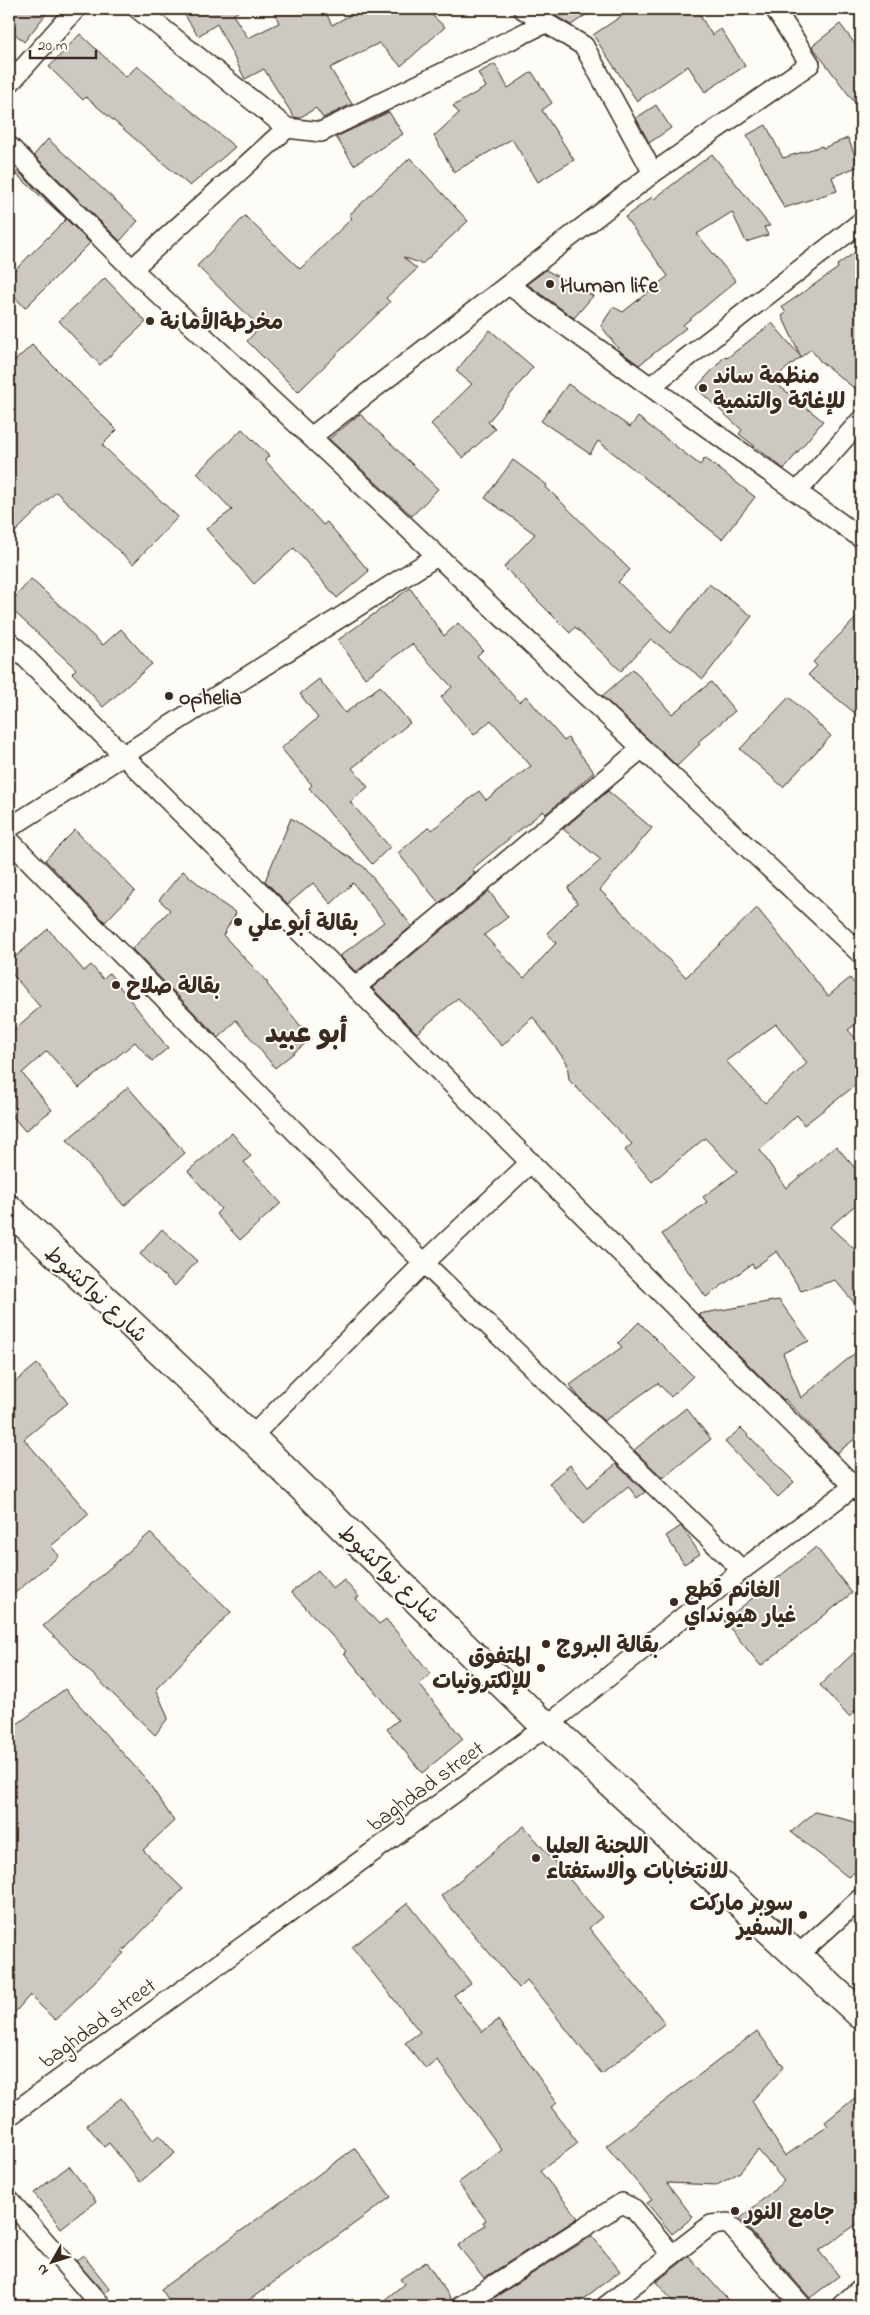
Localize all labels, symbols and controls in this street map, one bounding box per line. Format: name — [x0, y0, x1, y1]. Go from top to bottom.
scale bar — [30, 28, 96, 60]
text: 20 m — [38, 35, 68, 57]
place label: Human life — [560, 271, 659, 303]
marker: Human life — [544, 278, 556, 290]
place label: مخرطةالأمانة — [160, 307, 283, 340]
marker: مخرطةالأمانة — [144, 315, 156, 327]
place label: منظمة ساند للإغاثة والتنمية — [713, 362, 845, 419]
marker: منظمة ساند للإغاثة والتنمية — [697, 382, 709, 394]
place label: ophelia — [179, 683, 242, 715]
marker: ophelia — [163, 690, 175, 702]
place label: بقالة أبو علي — [248, 909, 359, 942]
marker: بقالة أبو علي — [232, 916, 244, 928]
place label: بقالة صلاح — [126, 972, 220, 1004]
marker: بقالة صلاح — [110, 979, 122, 991]
district label: أبو عبيد — [265, 1015, 348, 1056]
street label: شارع نواكشوط — [36, 1239, 154, 1352]
street label: شارع نواكشوط — [330, 1518, 446, 1632]
place label: الغانم قطع غيار هيونداي — [684, 1576, 796, 1633]
marker: الغانم قطع غيار هيونداي — [668, 1596, 680, 1608]
place label: بقالة البروج — [556, 1631, 659, 1663]
marker: بقالة البروج — [540, 1638, 552, 1650]
place label: المتفوق للإلكترونيات — [432, 1642, 531, 1699]
marker: المتفوق للإلكترونيات — [535, 1662, 547, 1674]
street label: baghdad street — [362, 1734, 493, 1842]
place label: اللجنة العليا للانتخابات والاستفتاء — [546, 1832, 728, 1889]
marker: اللجنة العليا للانتخابات والاستفتاء — [530, 1852, 542, 1864]
place label: سوبر ماركت السفير — [690, 1889, 793, 1946]
marker: سوبر ماركت السفير — [797, 1909, 809, 1921]
street label: baghdad street — [34, 1971, 165, 2079]
place label: جامع النور — [743, 2198, 834, 2230]
marker: جامع النور — [729, 2205, 741, 2217]
north arrow — [28, 2238, 78, 2288]
text: N — [32, 2259, 54, 2280]

